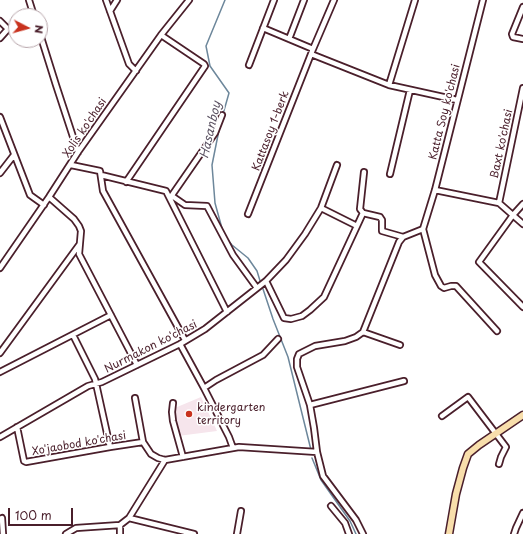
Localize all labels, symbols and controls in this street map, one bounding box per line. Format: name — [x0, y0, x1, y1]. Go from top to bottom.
north arrow — [8, 8, 48, 48]
text: N — [31, 24, 48, 34]
street label: Katta Soy ko'chasi — [427, 63, 463, 161]
street label: Kattasoy 1-berk — [250, 89, 292, 173]
street label: Xolis ko'chasi — [60, 96, 110, 160]
water label: Hasanboy — [197, 100, 225, 160]
street label: Baxt ko'chasi — [488, 108, 516, 180]
street label: Nurmakon ko'chasi — [102, 318, 200, 376]
place label: kindergarten territory — [197, 401, 265, 427]
marker: kindergarten territory — [184, 409, 194, 419]
street label: Xo'jaobod ko'chasi — [31, 429, 127, 459]
scale bar — [10, 500, 75, 526]
text: 100 m — [15, 506, 52, 524]

